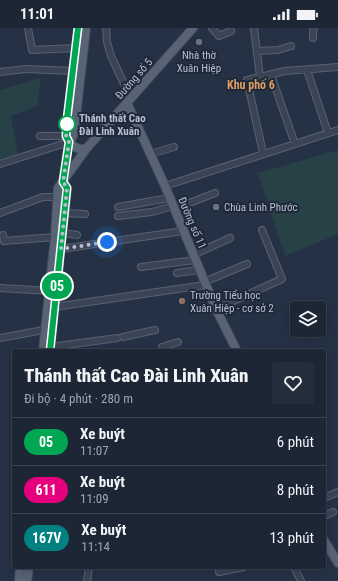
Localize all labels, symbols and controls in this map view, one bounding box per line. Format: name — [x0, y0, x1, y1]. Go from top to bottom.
text: 11:01 — [20, 5, 54, 23]
marker: Nhà thờ Xuân Hiệp — [194, 37, 204, 47]
place label: Nhà thờ Xuân Hiệp — [177, 49, 221, 75]
street label: Đường số 5 — [113, 56, 155, 102]
district label: Khu phố 6 — [227, 78, 275, 92]
place label: Thánh thất Cao Đài Linh Xuân — [79, 112, 146, 138]
marker: Thánh thất Cao Đài Linh Xuân — [58, 115, 76, 133]
street label: Đường số 11 — [175, 195, 209, 251]
place label: Chùa Linh Phước — [224, 201, 298, 214]
marker: Chùa Linh Phước — [211, 202, 221, 212]
your location — [97, 232, 117, 252]
line badge: 05 — [39, 273, 75, 299]
text: 05 — [50, 278, 64, 294]
place label: Trường Tiểu học Xuân Hiệp - cơ sở 2 — [190, 289, 274, 315]
marker: Trường Tiểu học Xuân Hiệp - cơ sở 2 — [177, 296, 187, 306]
map controls — [290, 301, 326, 337]
button: layers — [290, 301, 326, 337]
button: heart — [272, 362, 314, 404]
text: Thánh thất Cao Đài Linh Xuân — [24, 364, 248, 387]
text: Đi bộ · 4 phút · 280 m — [24, 391, 133, 406]
text: Xe buýt — [80, 425, 125, 443]
text: 6 phút — [277, 433, 314, 451]
text: 05 — [39, 434, 53, 450]
text: 11:07 — [80, 443, 109, 458]
text: Xe buýt — [80, 473, 125, 491]
text: 8 phút — [277, 481, 314, 499]
text: 611 — [35, 482, 57, 498]
text: 11:09 — [80, 491, 109, 506]
text: Xe buýt — [81, 521, 126, 539]
text: 13 phút — [269, 529, 314, 547]
text: 167V — [32, 530, 61, 546]
text: 11:14 — [81, 539, 110, 554]

